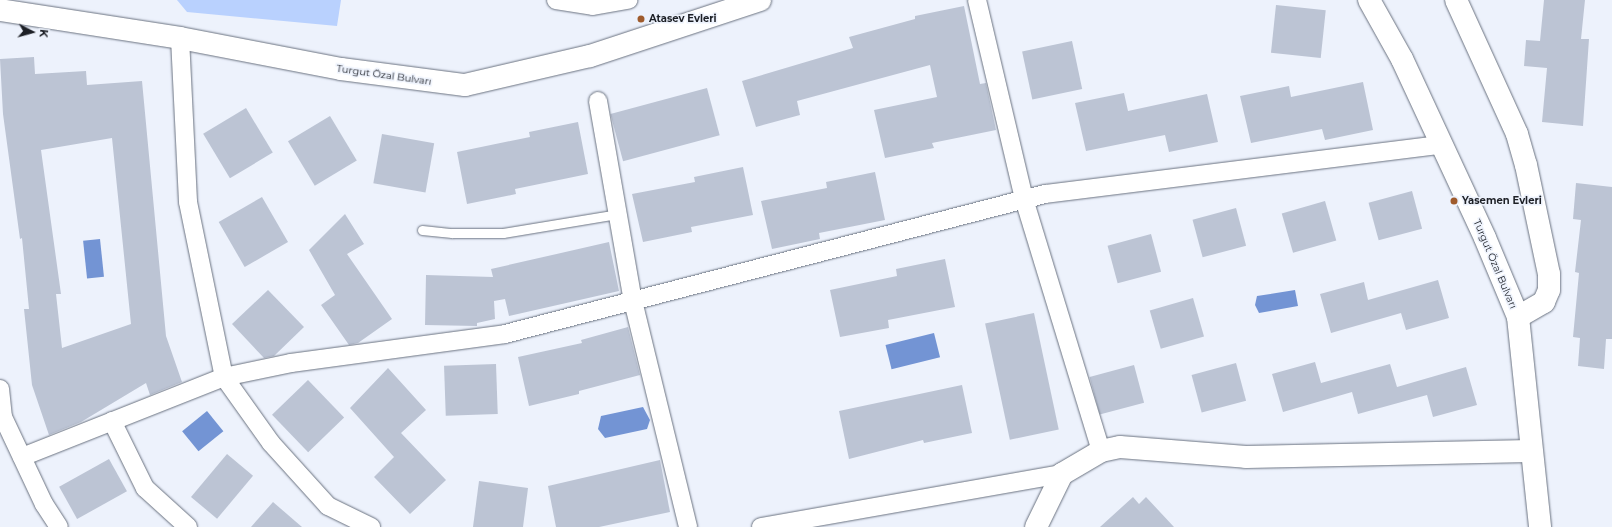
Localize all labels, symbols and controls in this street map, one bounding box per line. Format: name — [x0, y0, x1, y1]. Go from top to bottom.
north arrow — [12, 12, 52, 52]
place label: Atasev Evleri — [649, 13, 717, 25]
marker: Atasev Evleri — [636, 14, 646, 24]
text: K — [37, 28, 51, 38]
street label: Turgut Özal Bulvarı — [336, 62, 432, 88]
place label: Yasemen Evleri — [1462, 195, 1542, 207]
marker: Yasemen Evleri — [1449, 196, 1459, 206]
street label: Turgut Özal Bulvarı — [1471, 218, 1519, 310]

